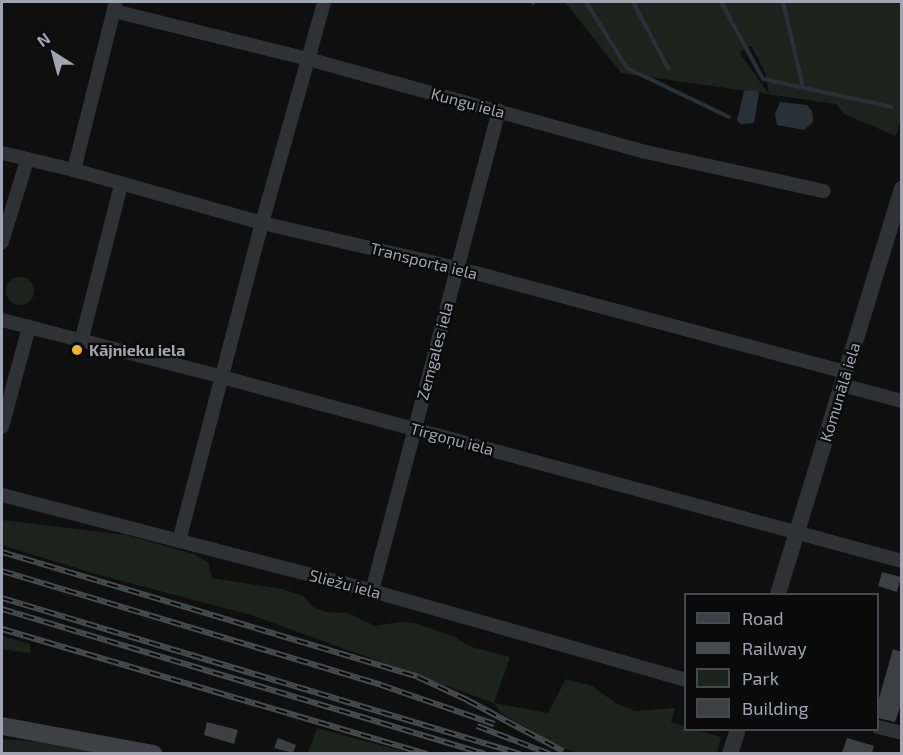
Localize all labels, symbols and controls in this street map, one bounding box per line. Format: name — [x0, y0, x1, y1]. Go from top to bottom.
north arrow — [24, 24, 84, 84]
text: N — [33, 28, 53, 50]
street label: Kungu iela — [429, 84, 507, 122]
street label: Transporta iela — [368, 238, 480, 284]
street label: Zemgales iela — [413, 300, 457, 402]
place label: Kājnieku iela — [89, 340, 185, 360]
street label: Komunālā iela — [816, 340, 864, 444]
marker: Kājnieku iela — [70, 343, 84, 357]
street label: Tirgoņu iela — [408, 419, 496, 459]
street label: Sliežu iela — [307, 565, 383, 603]
legend — [684, 593, 879, 731]
text: Road — [742, 607, 783, 629]
text: Railway — [742, 637, 807, 659]
text: Park — [742, 667, 779, 689]
text: Building — [742, 697, 809, 719]

